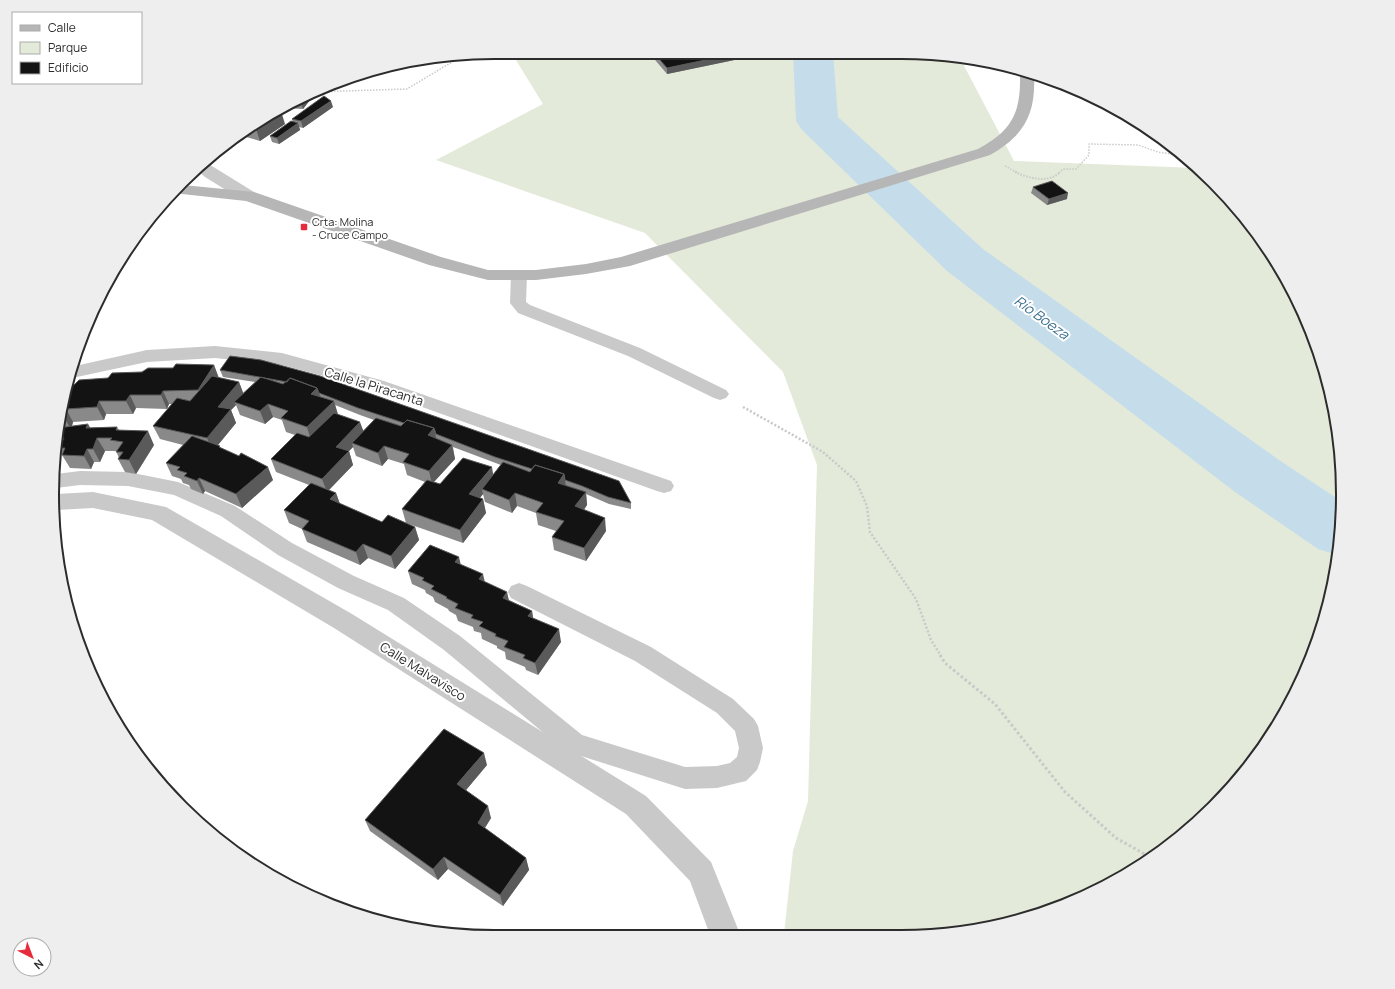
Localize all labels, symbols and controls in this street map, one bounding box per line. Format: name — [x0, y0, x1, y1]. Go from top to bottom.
legend — [12, 12, 142, 84]
text: Calle — [48, 19, 76, 36]
text: Parque — [48, 39, 87, 56]
text: Edificio — [48, 59, 88, 76]
place label: Crta: Molina - Cruce Campo — [312, 214, 389, 242]
marker: Crta: Molina - Cruce Campo — [299, 222, 309, 232]
water label: Río Boeza — [1011, 291, 1074, 344]
street label: Calle la Piracanta — [322, 362, 426, 410]
street label: Calle Malvavisco — [377, 637, 470, 705]
north arrow — [12, 937, 52, 977]
text: N — [31, 957, 47, 973]

